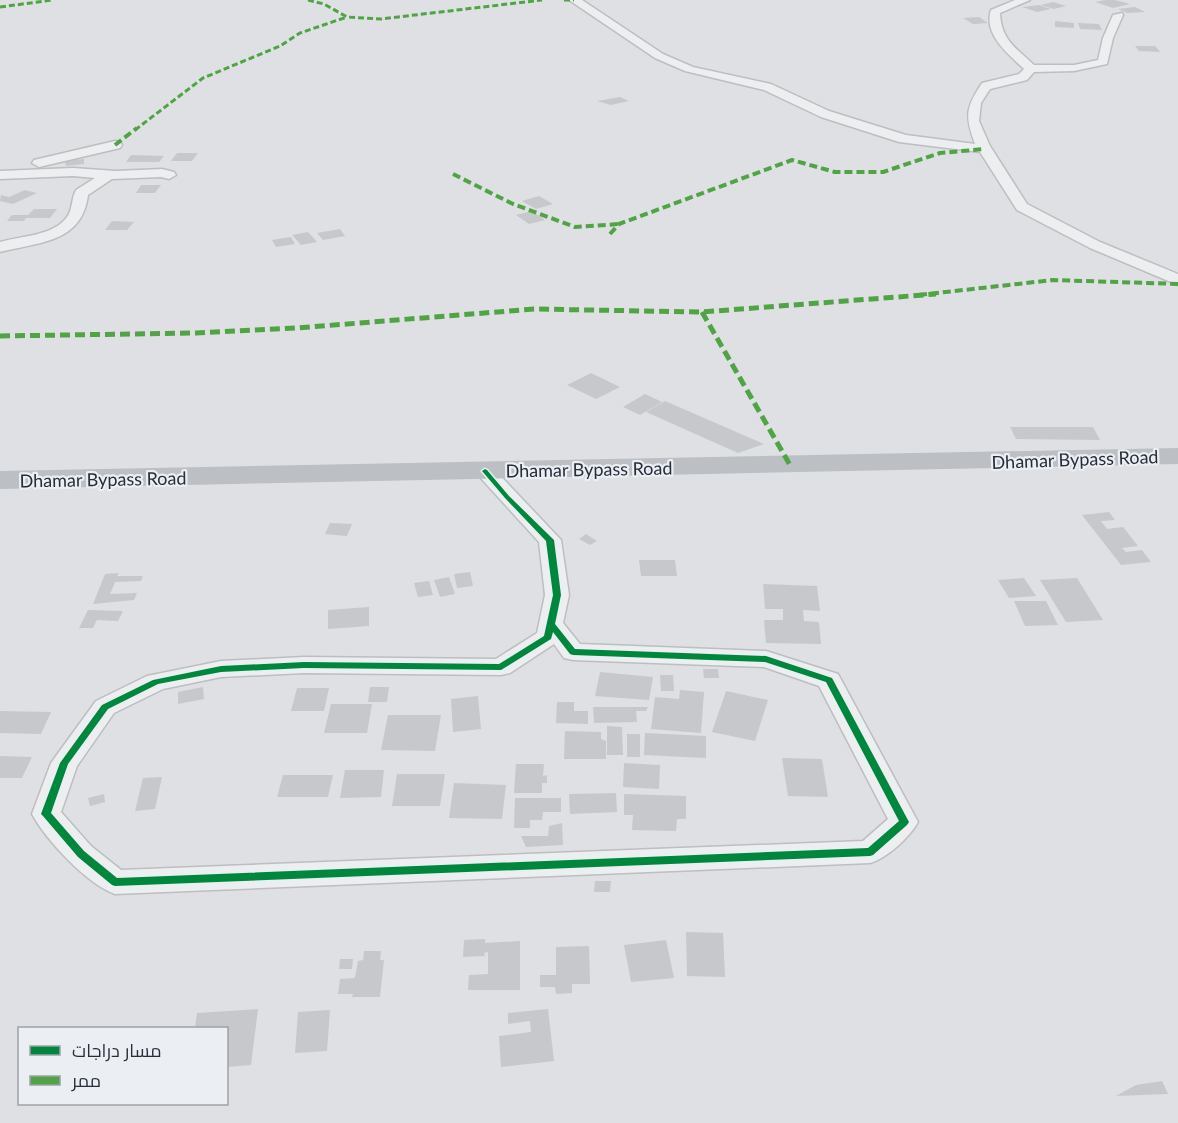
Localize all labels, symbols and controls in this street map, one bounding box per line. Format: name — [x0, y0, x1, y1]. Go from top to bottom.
street label: Dhamar Bypass Road — [991, 445, 1159, 473]
street label: Dhamar Bypass Road — [505, 457, 673, 481]
street label: Dhamar Bypass Road — [19, 467, 187, 491]
legend — [18, 1027, 228, 1105]
text: مسار دراجات — [72, 1039, 161, 1062]
text: ممر — [71, 1069, 101, 1092]

